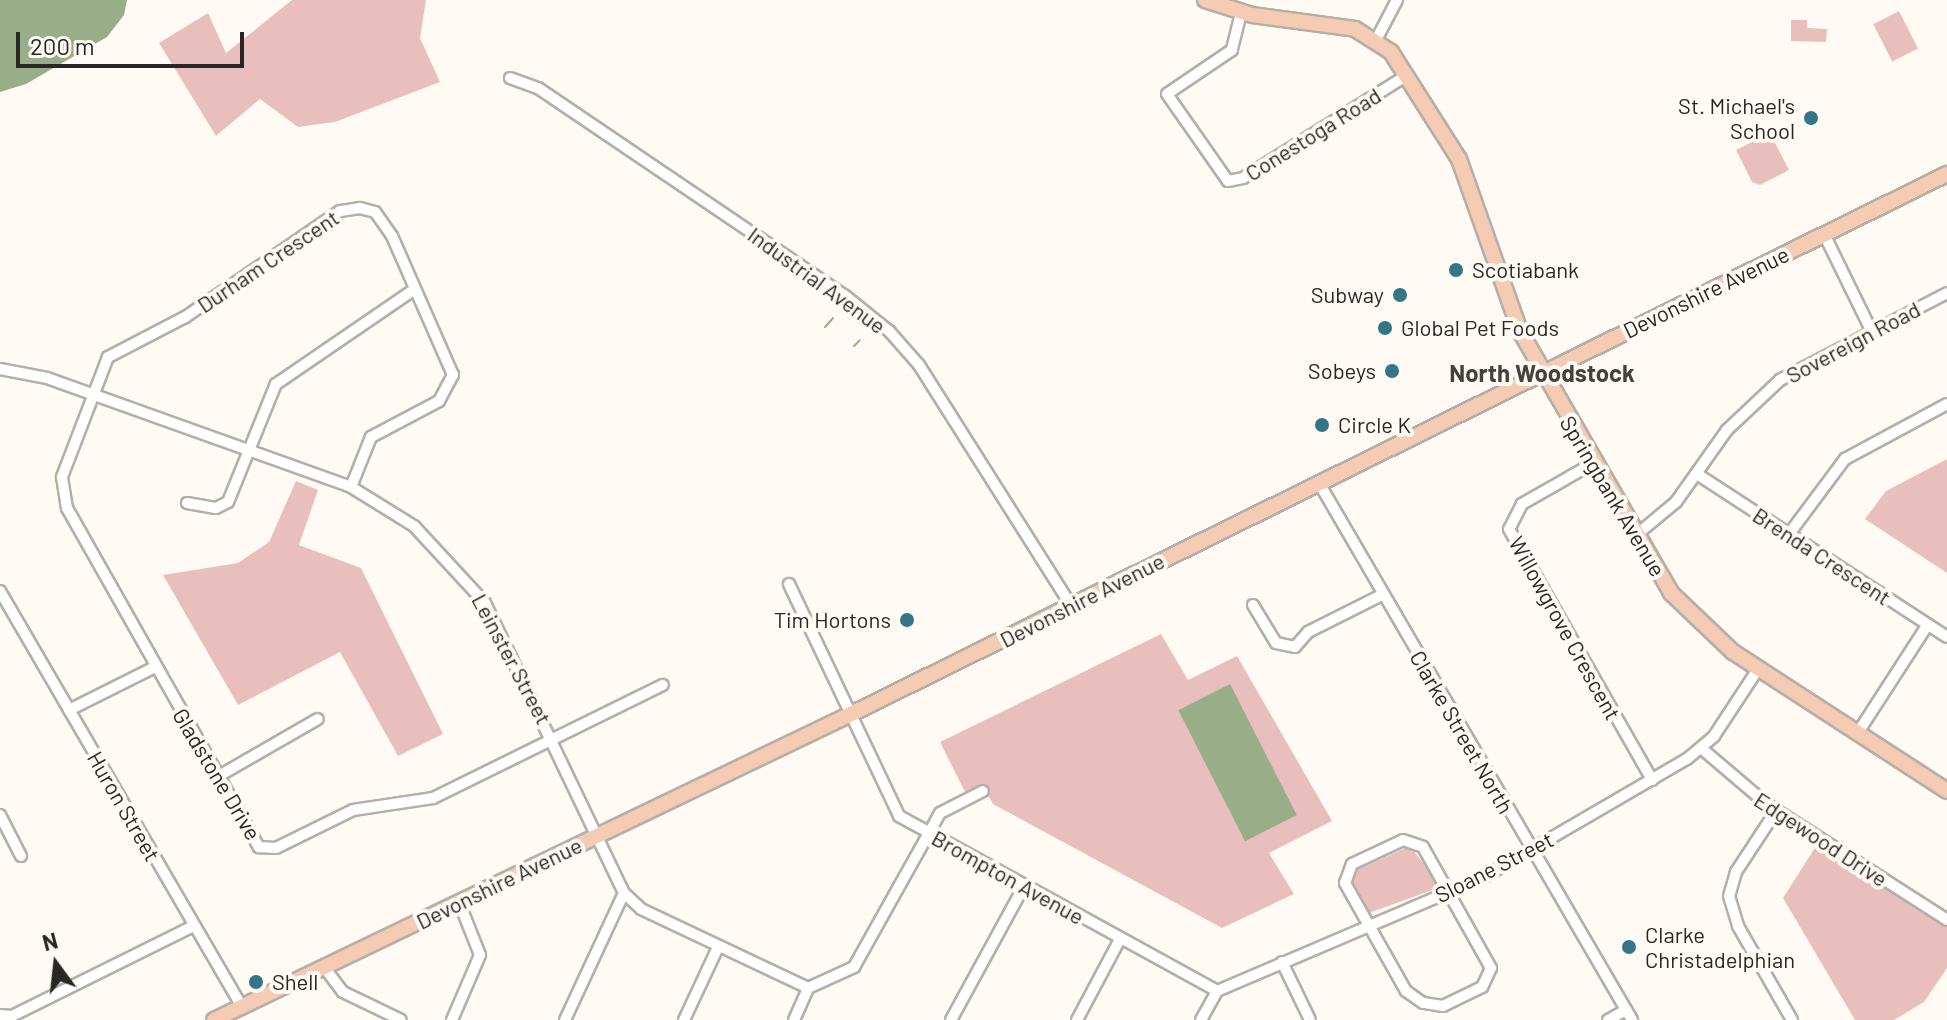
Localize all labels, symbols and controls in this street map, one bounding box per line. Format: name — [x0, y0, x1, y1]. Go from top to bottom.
scale bar — [20, 16, 248, 66]
text: 200 m — [30, 31, 95, 60]
street label: Conestoga Road — [1240, 82, 1386, 186]
place label: St. Michael's School — [1678, 92, 1795, 144]
marker: St. Michael's School — [1802, 109, 1820, 127]
street label: Durham Crescent — [192, 204, 344, 318]
street label: Industrial Avenue — [743, 221, 891, 339]
street label: Devonshire Avenue — [1619, 240, 1793, 344]
place label: Scotiabank — [1472, 257, 1579, 283]
marker: Scotiabank — [1447, 261, 1465, 279]
place label: Subway — [1311, 282, 1384, 308]
marker: Subway — [1391, 286, 1409, 304]
street label: Sovereign Road — [1781, 296, 1925, 388]
place label: Global Pet Foods — [1401, 315, 1559, 341]
marker: Global Pet Foods — [1376, 319, 1394, 337]
place label: Sobeys — [1308, 358, 1376, 384]
district label: North Woodstock — [1449, 359, 1635, 387]
marker: Sobeys — [1383, 362, 1401, 380]
street label: Springbank Avenue — [1555, 411, 1671, 581]
place label: Circle K — [1338, 412, 1411, 438]
marker: Circle K — [1313, 416, 1331, 434]
street label: Brenda Crescent — [1748, 502, 1896, 610]
street label: Willowgrove Crescent — [1504, 532, 1626, 724]
street label: Devonshire Avenue — [995, 547, 1169, 653]
street label: Leinster Street — [467, 589, 557, 729]
place label: Tim Hortons — [774, 607, 891, 633]
marker: Tim Hortons — [898, 611, 916, 629]
street label: Clarke Street North — [1405, 646, 1519, 818]
street label: Gladstone Drive — [167, 703, 267, 845]
street label: Huron Street — [82, 746, 166, 866]
street label: Edgewood Drive — [1749, 786, 1893, 892]
street label: Brompton Avenue — [927, 824, 1089, 930]
street label: Sloane Street — [1431, 826, 1557, 908]
street label: Devonshire Avenue — [412, 831, 586, 935]
place label: Clarke Christadelphian — [1645, 921, 1795, 972]
north arrow — [16, 924, 96, 1004]
text: N — [39, 926, 60, 955]
marker: Clarke Christadelphian — [1620, 938, 1638, 956]
place label: Shell — [272, 969, 318, 995]
marker: Shell — [247, 973, 265, 991]

